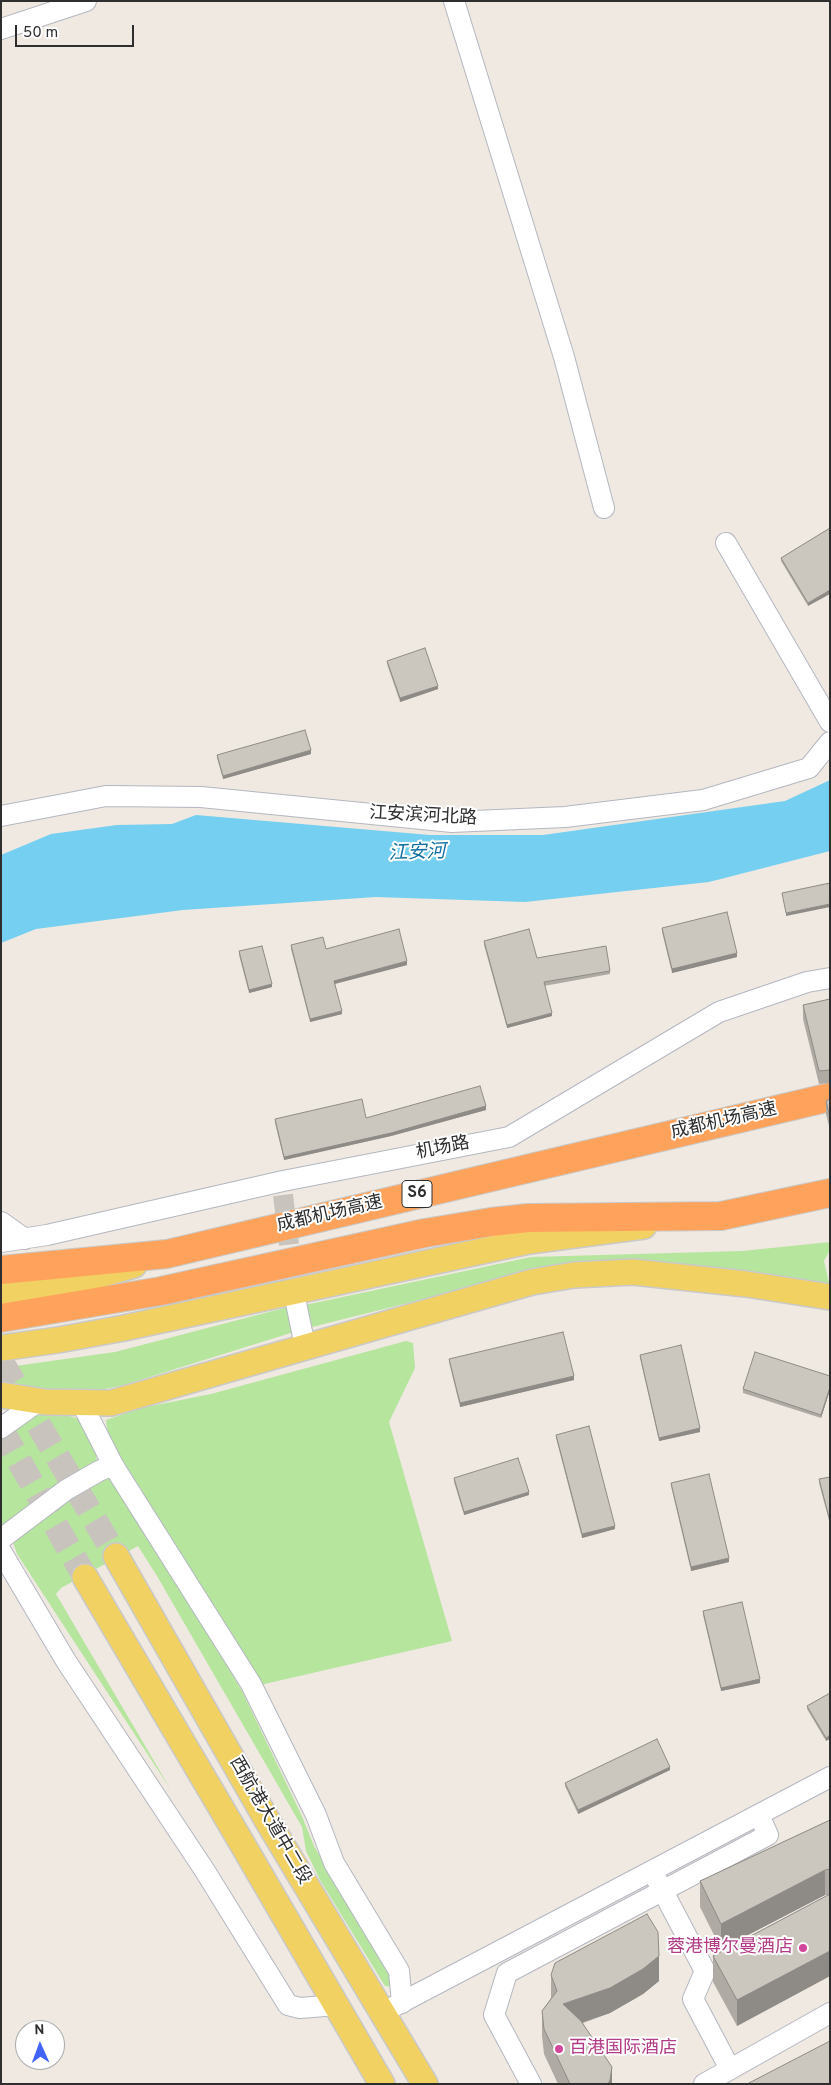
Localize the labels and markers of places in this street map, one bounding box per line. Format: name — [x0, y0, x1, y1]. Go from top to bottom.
place label: 蓉港博尔曼酒店 — [667, 1937, 793, 1959]
marker: 蓉港博尔曼酒店 — [797, 1942, 809, 1954]
place label: 百港国际酒店 — [569, 2038, 677, 2060]
marker: 百港国际酒店 — [553, 2043, 565, 2055]

